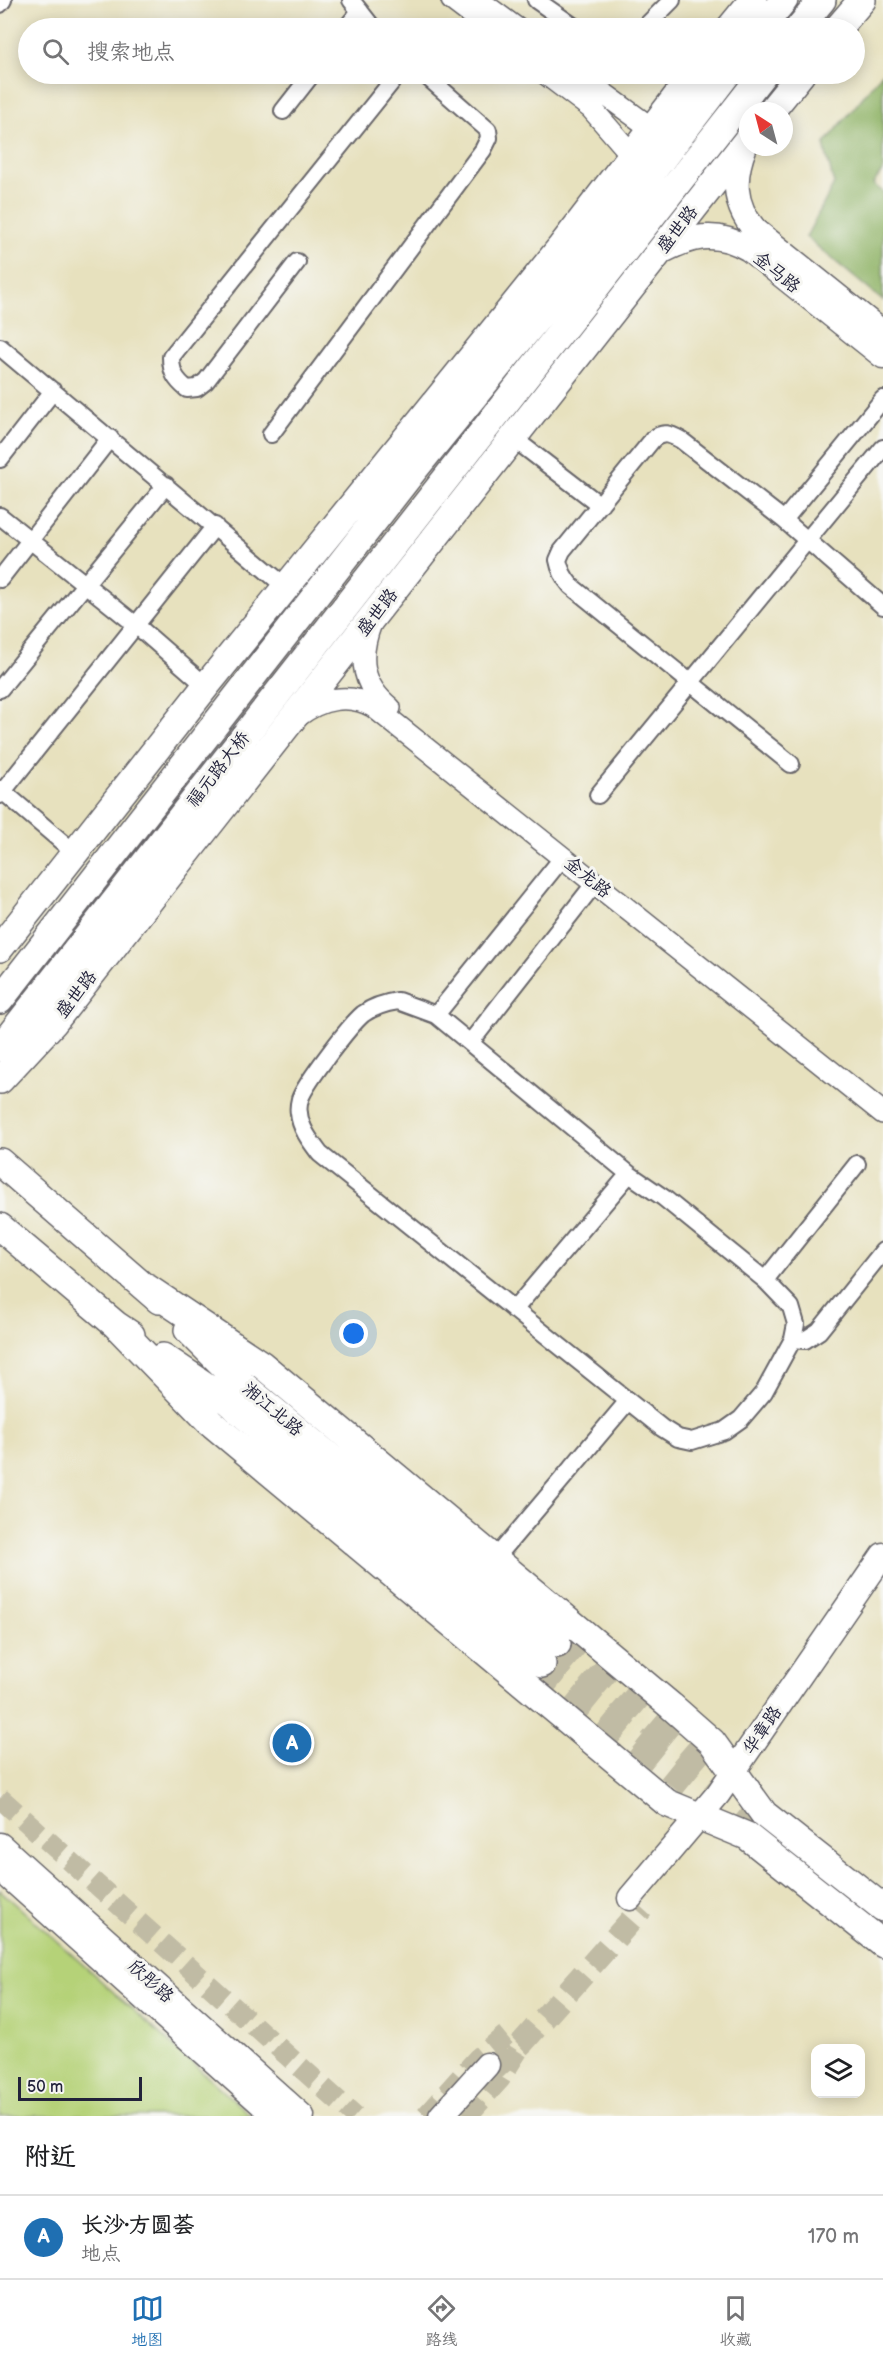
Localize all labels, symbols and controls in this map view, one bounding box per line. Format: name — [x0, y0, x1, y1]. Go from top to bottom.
search box — [18, 18, 865, 84]
icon: search — [39, 35, 72, 68]
text: 搜索地点 — [87, 39, 175, 66]
north arrow — [739, 102, 793, 156]
street label: 盛世路 — [652, 202, 702, 257]
street label: 金马路 — [749, 247, 804, 298]
street label: 盛世路 — [352, 585, 402, 640]
street label: 福元路大桥 — [182, 727, 254, 811]
street label: 金龙路 — [560, 852, 615, 903]
street label: 盛世路 — [51, 967, 101, 1022]
your location — [339, 1319, 368, 1348]
street label: 湘江北路 — [238, 1378, 307, 1441]
street label: 华章路 — [739, 1702, 786, 1759]
pin: A — [272, 1720, 312, 1766]
street label: 欣彤路 — [124, 1956, 178, 2007]
map controls — [811, 2044, 865, 2098]
button: layers — [811, 2044, 865, 2098]
scale bar — [18, 2074, 142, 2102]
text: 50 m — [27, 2078, 63, 2097]
text: 附近 — [24, 2142, 76, 2173]
text: 长沙·方圆荟 — [81, 2212, 195, 2239]
text: A — [37, 2225, 50, 2249]
text: 170 m — [808, 2225, 859, 2249]
text: 地点 — [81, 2242, 121, 2266]
tab: 地图 — [131, 2292, 164, 2350]
tab: 路线 — [425, 2292, 458, 2350]
tab: 收藏 — [719, 2292, 752, 2350]

